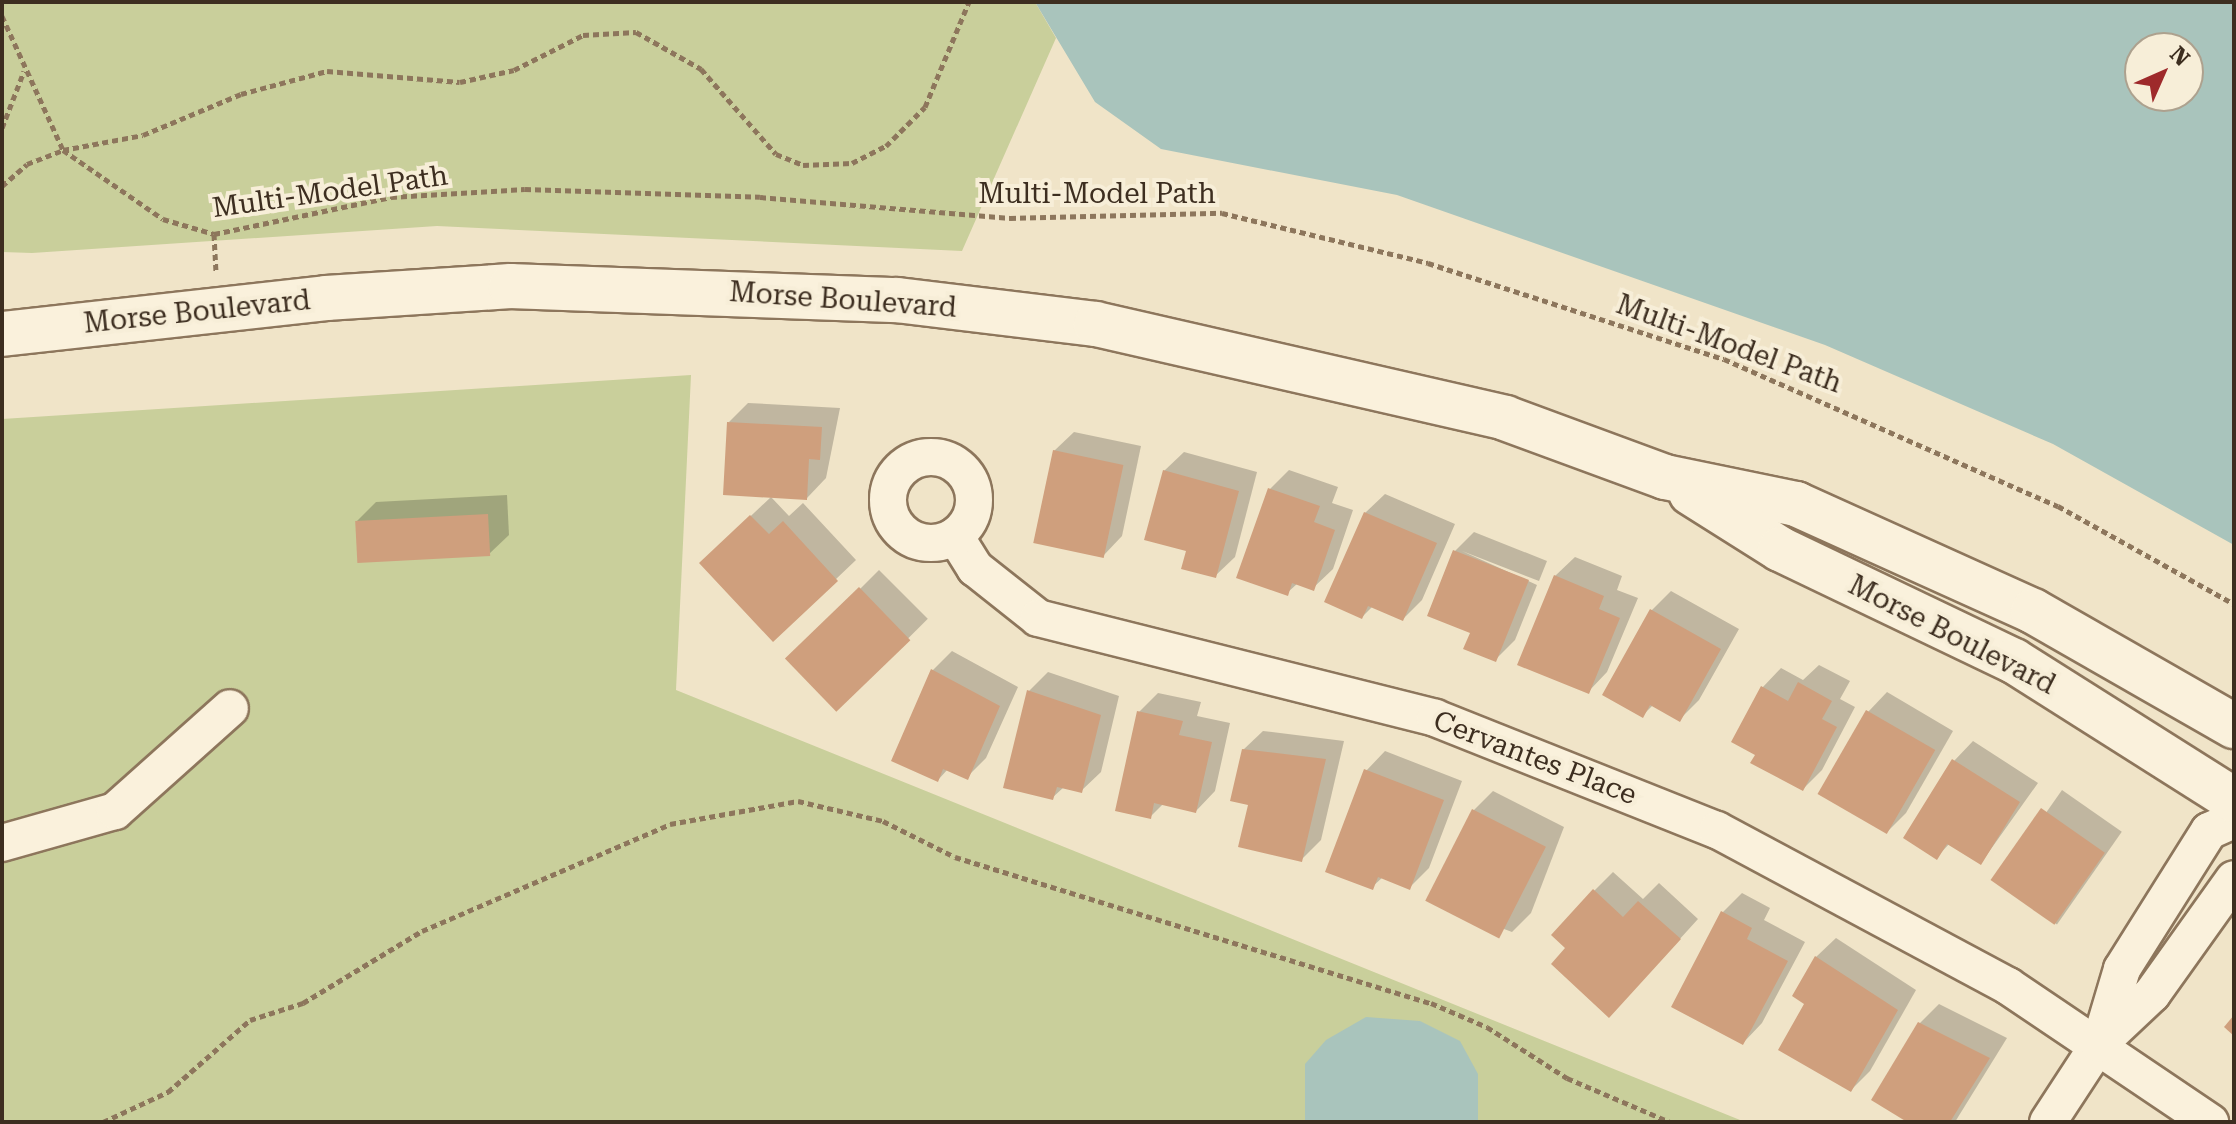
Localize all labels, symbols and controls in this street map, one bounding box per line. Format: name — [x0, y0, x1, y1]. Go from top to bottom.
north arrow — [2124, 32, 2204, 112]
text: N — [2165, 41, 2195, 71]
street label: Multi-Model Path — [210, 159, 450, 225]
street label: Multi-Model Path — [978, 177, 1216, 211]
street label: Morse Boulevard — [728, 275, 958, 325]
street label: Morse Boulevard — [82, 283, 312, 341]
street label: Multi-Model Path — [1612, 288, 1846, 400]
street label: Morse Boulevard — [1843, 568, 2061, 702]
street label: Cervantes Place — [1429, 704, 1641, 812]

